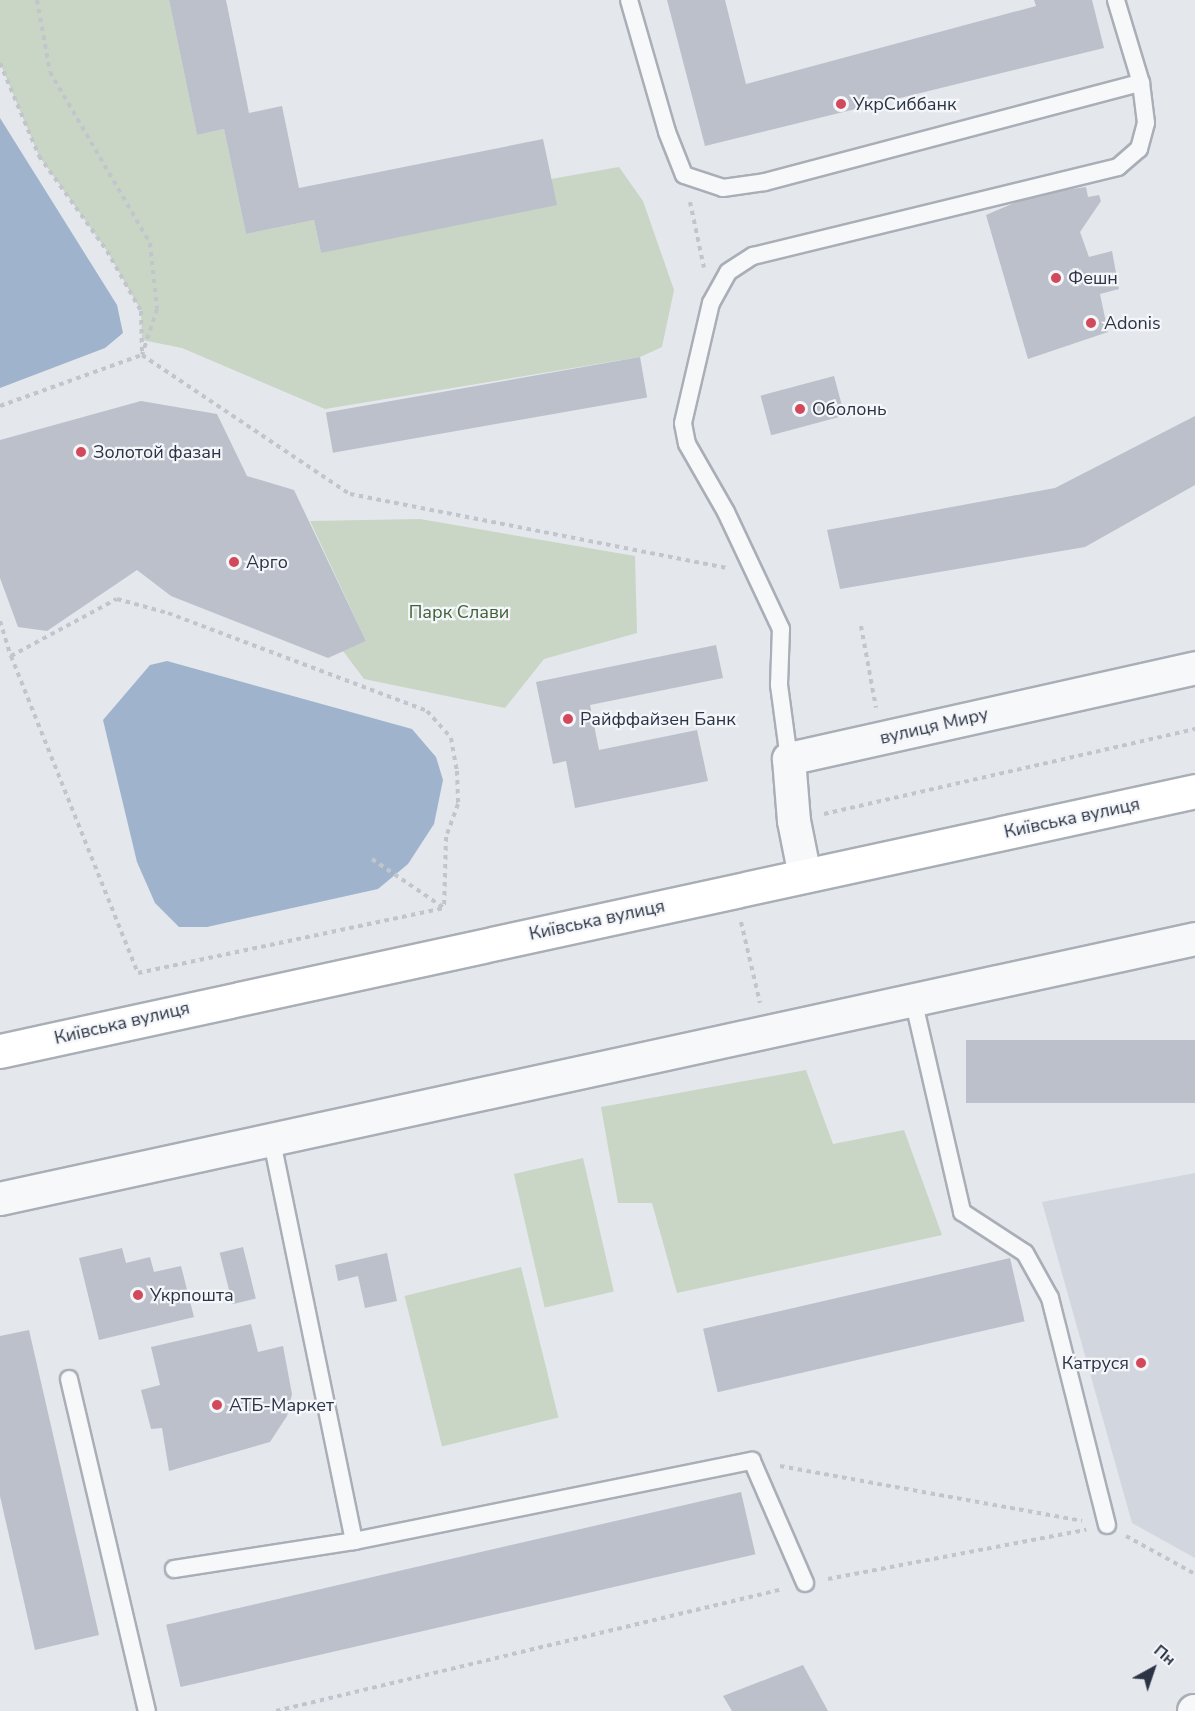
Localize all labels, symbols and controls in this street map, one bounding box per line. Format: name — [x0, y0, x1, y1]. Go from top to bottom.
place label: УкрСиббанк — [853, 93, 957, 115]
marker: УкрСиббанк — [834, 97, 848, 111]
place label: Фешн — [1068, 267, 1118, 289]
marker: Фешн — [1049, 271, 1063, 285]
place label: Adonis — [1104, 312, 1161, 334]
marker: Adonis — [1082, 314, 1100, 332]
place label: Оболонь — [812, 398, 887, 420]
marker: Оболонь — [793, 402, 807, 416]
place label: Золотой фазан — [93, 441, 222, 463]
marker: Золотой фазан — [74, 445, 88, 459]
place label: Арго — [246, 551, 288, 573]
marker: Арго — [227, 555, 241, 569]
park label: Парк Слави — [409, 601, 509, 623]
street label: вулиця Миру — [878, 703, 990, 749]
place label: Райффайзен Банк — [580, 708, 736, 730]
marker: Райффайзен Банк — [561, 712, 575, 726]
street label: Київська вулиця — [1002, 793, 1142, 843]
street label: Київська вулиця — [527, 895, 667, 945]
street label: Київська вулиця — [52, 997, 192, 1049]
place label: Укрпошта — [150, 1284, 234, 1306]
marker: Укрпошта — [131, 1288, 145, 1302]
place label: Катруся — [1062, 1352, 1129, 1374]
marker: Катруся — [1134, 1356, 1148, 1370]
place label: АТБ-Маркет — [229, 1394, 334, 1416]
marker: АТБ-Маркет — [210, 1398, 224, 1412]
north arrow — [1123, 1639, 1183, 1699]
text: Пн — [1149, 1640, 1180, 1671]

